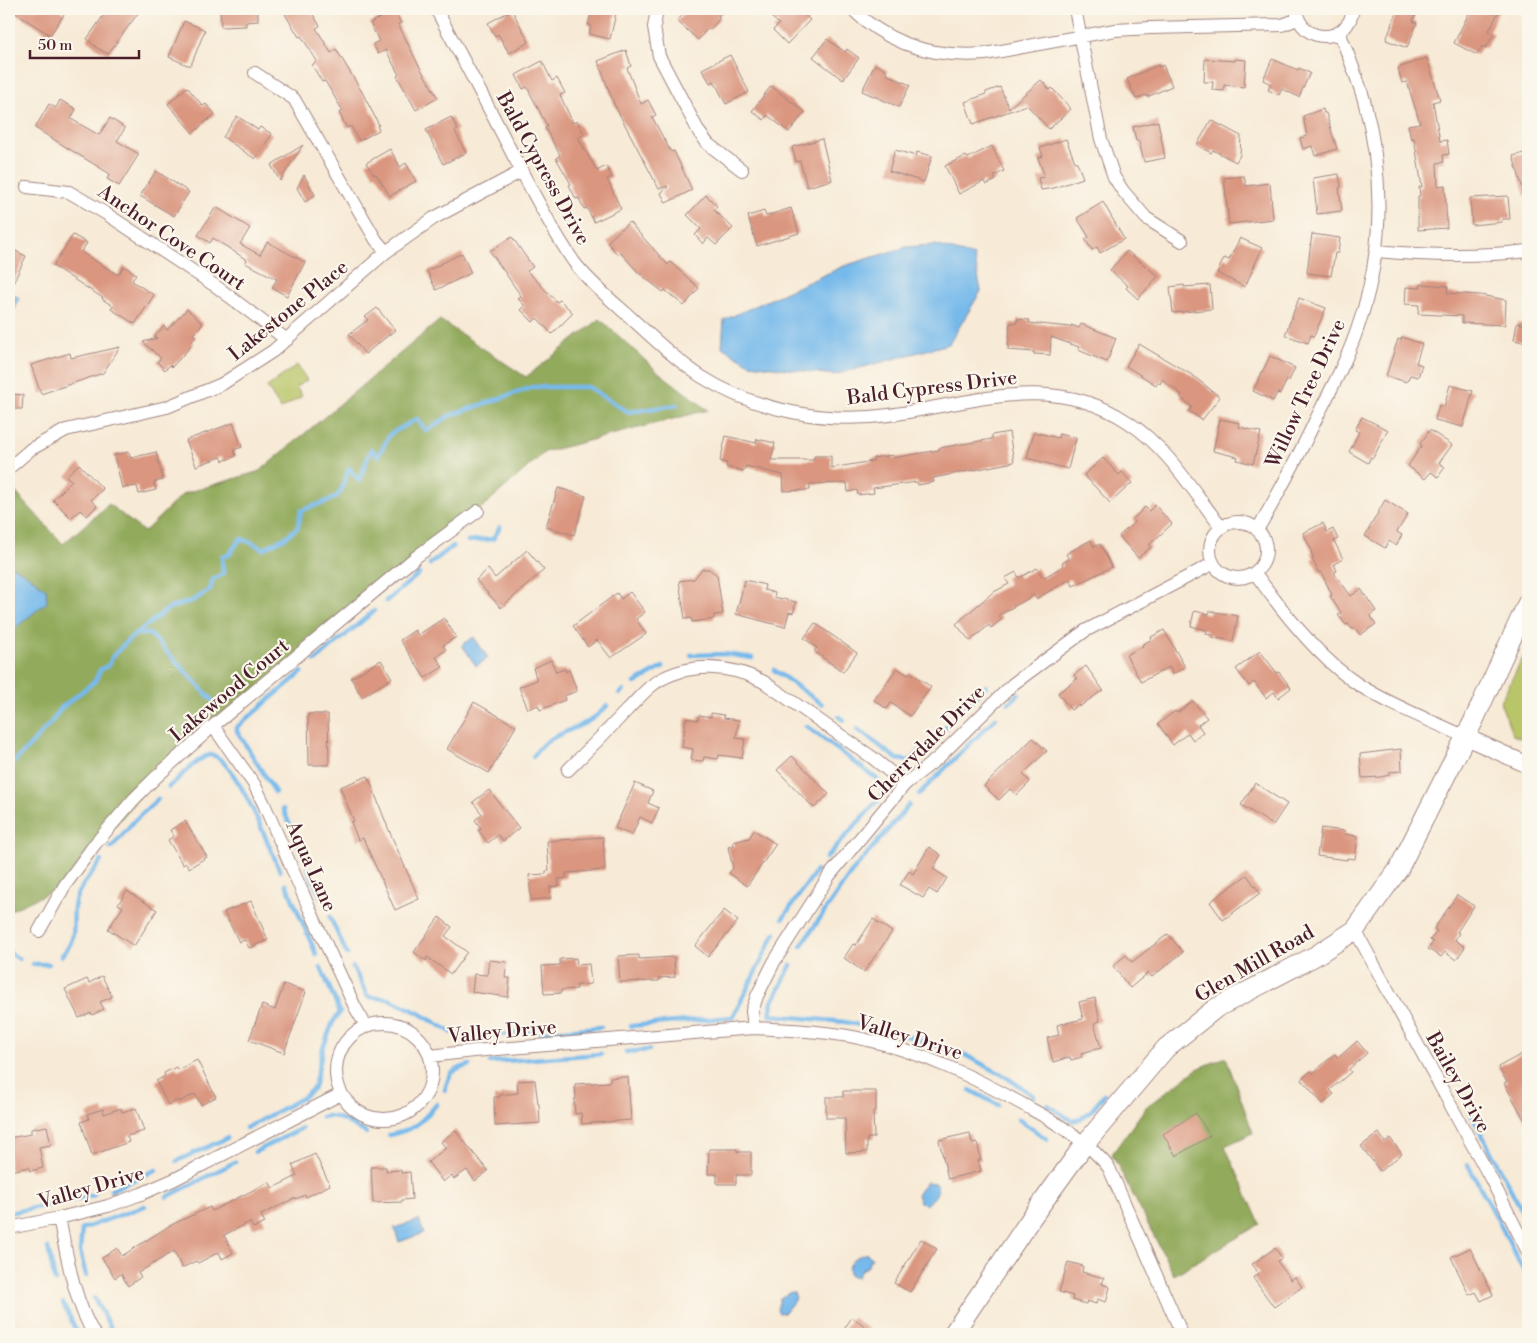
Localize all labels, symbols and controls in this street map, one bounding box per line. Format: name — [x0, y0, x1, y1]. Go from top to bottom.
scale bar — [30, 28, 139, 60]
text: 50 m — [38, 36, 72, 55]
street label: Bald Cypress Drive — [490, 87, 595, 250]
street label: Anchor Cove Court — [92, 179, 250, 297]
street label: Lakestone Place — [224, 255, 354, 367]
street label: Willow Tree Drive — [1260, 315, 1352, 473]
street label: Bald Cypress Drive — [845, 366, 1019, 411]
street label: Lakewood Court — [165, 634, 295, 748]
street label: Cherrydale Drive — [863, 680, 991, 808]
street label: Aqua Lane — [279, 816, 342, 916]
street label: Glen Mill Road — [1191, 920, 1319, 1008]
street label: Valley Drive — [853, 1010, 965, 1066]
street label: Valley Drive — [446, 1015, 558, 1050]
street label: Bailey Drive — [1419, 1027, 1496, 1138]
street label: Valley Drive — [34, 1161, 147, 1216]

